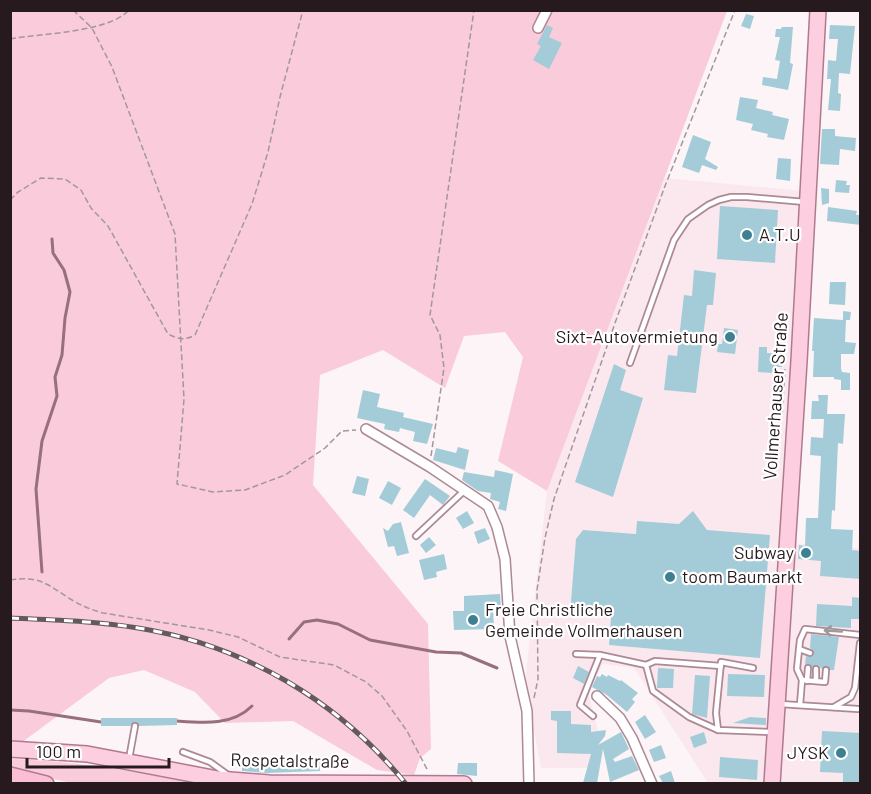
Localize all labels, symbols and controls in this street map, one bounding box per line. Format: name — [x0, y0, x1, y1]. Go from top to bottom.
place label: A.T.U — [759, 223, 801, 245]
marker: A.T.U — [740, 228, 754, 242]
street label: Vollmerhauser Straße — [758, 311, 792, 481]
place label: Sixt-Autovermietung — [556, 325, 718, 347]
marker: Sixt-Autovermietung — [723, 330, 737, 344]
place label: Subway — [734, 541, 794, 563]
marker: Subway — [799, 546, 813, 560]
place label: toom Baumarkt — [682, 565, 803, 587]
marker: toom Baumarkt — [663, 570, 677, 584]
place label: Freie Christliche Gemeinde Vollmerhausen — [485, 598, 682, 641]
marker: Freie Christliche Gemeinde Vollmerhausen — [466, 613, 480, 627]
one-way arrow — [823, 626, 843, 637]
scale bar — [27, 731, 170, 769]
text: 100 m — [36, 740, 81, 762]
place label: JYSK — [787, 741, 829, 763]
marker: JYSK — [834, 746, 848, 760]
street label: Rospetalstraße — [230, 748, 350, 772]

